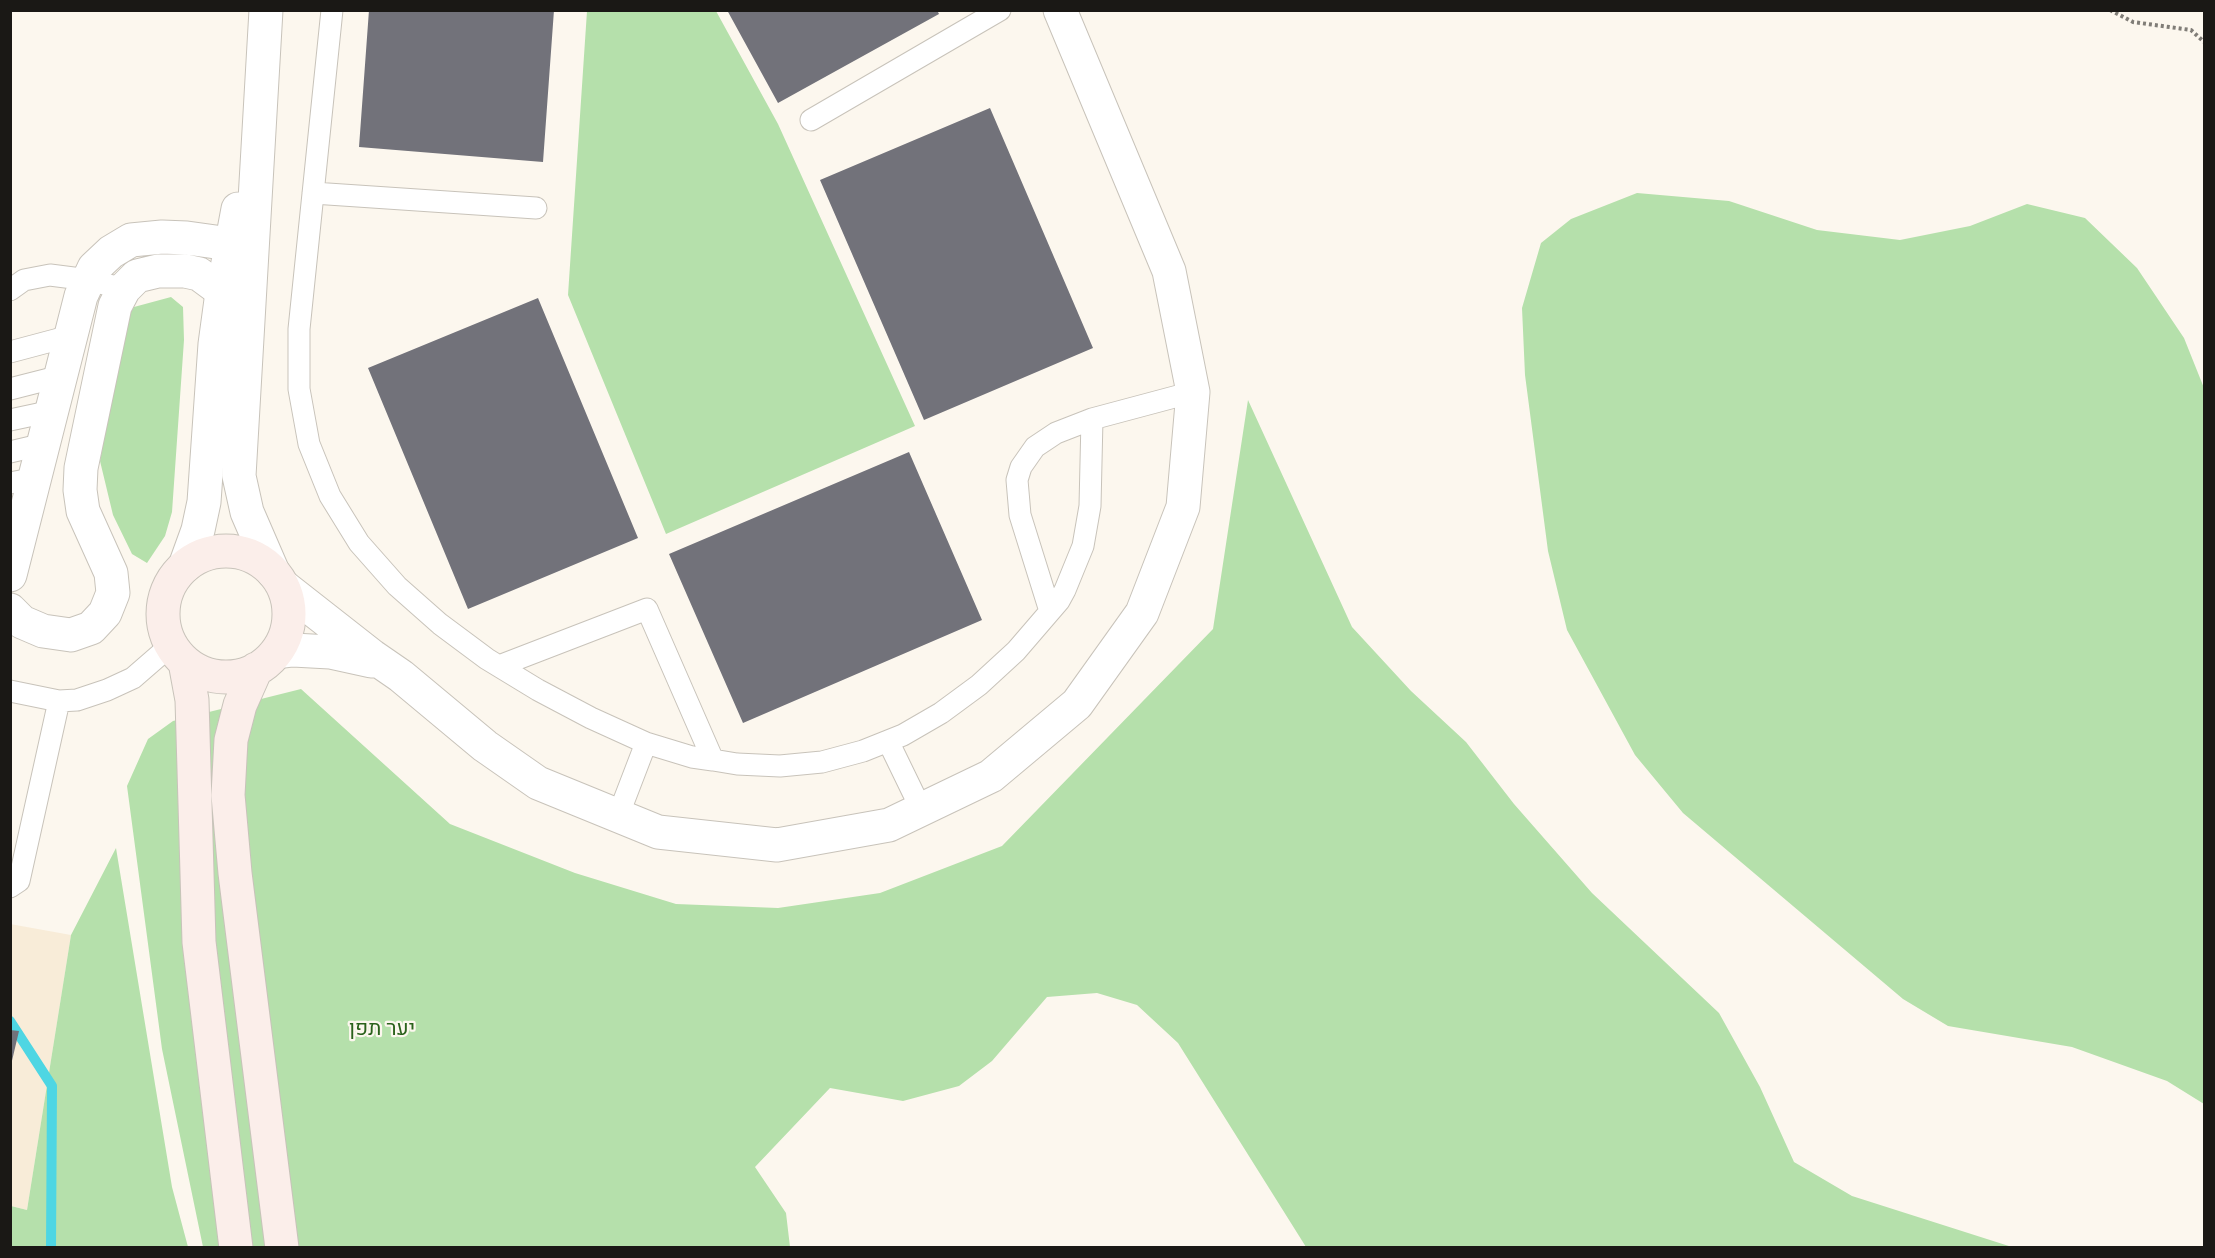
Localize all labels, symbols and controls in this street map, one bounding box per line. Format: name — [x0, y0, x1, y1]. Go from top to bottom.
park label: יער תפן — [349, 1018, 415, 1044]

